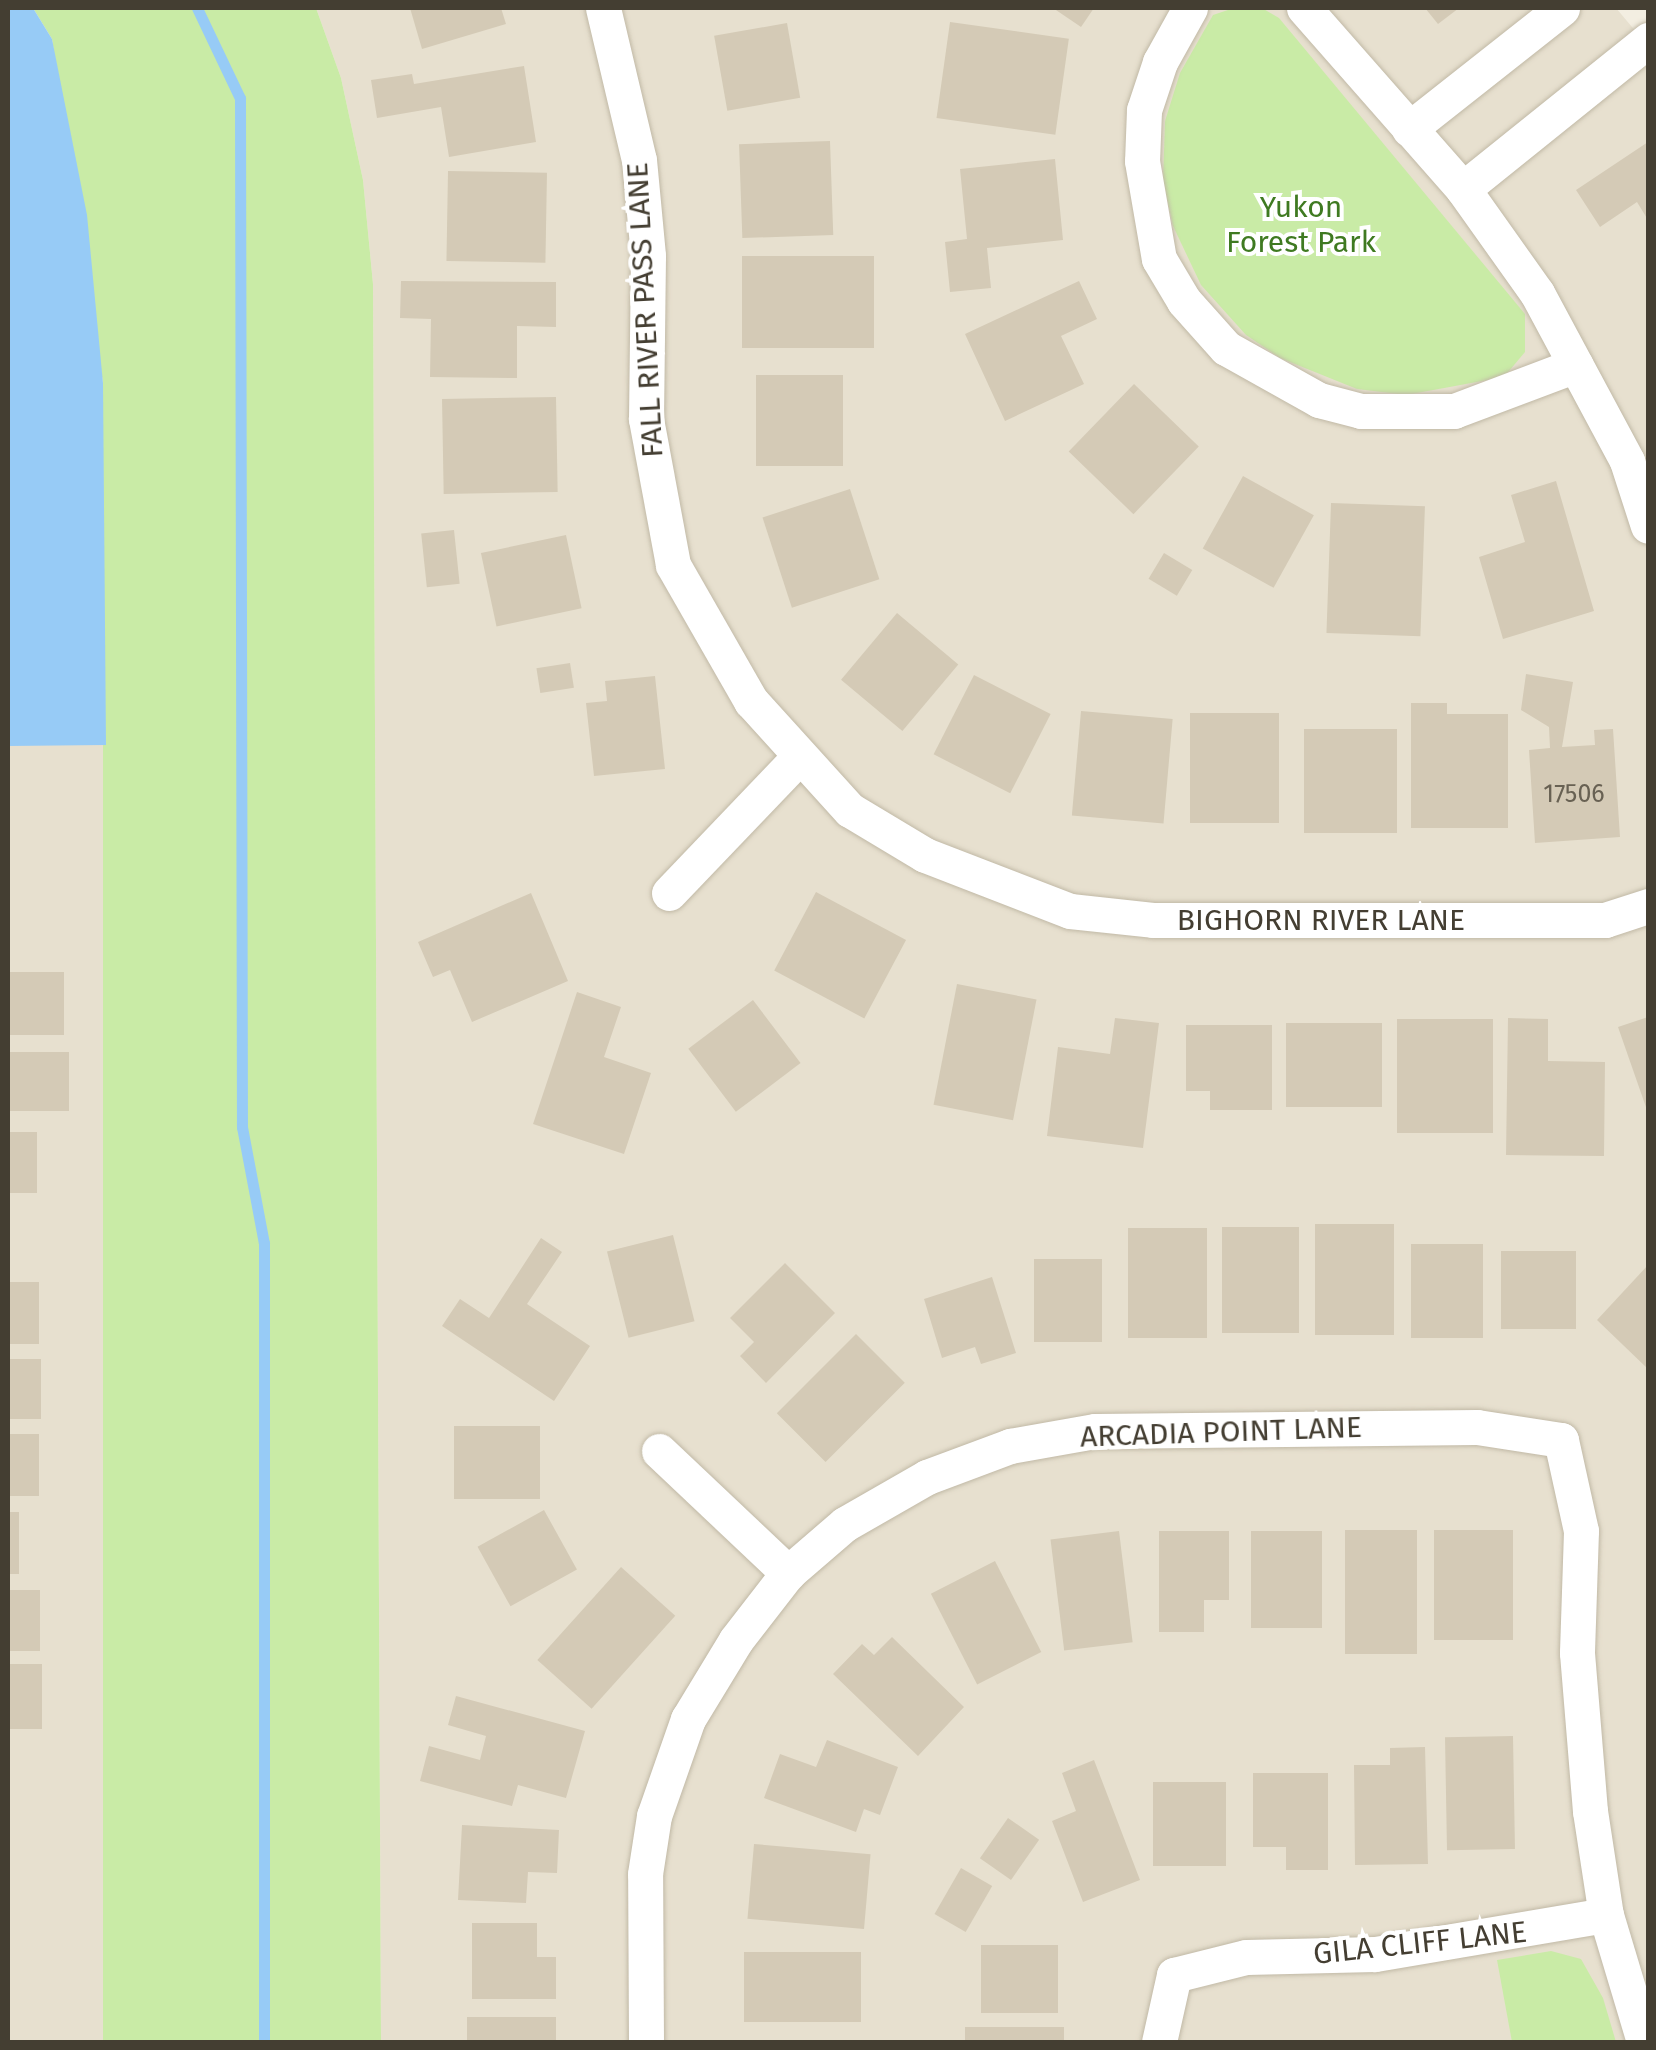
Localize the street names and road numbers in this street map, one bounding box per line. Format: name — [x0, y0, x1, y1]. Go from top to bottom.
street label: FALL RIVER PASS LANE — [619, 161, 671, 459]
street label: BIGHORN RIVER LANE — [1177, 902, 1465, 938]
street label: ARCADIA POINT LANE — [1079, 1409, 1363, 1455]
street label: GILA CLIFF LANE — [1311, 1914, 1529, 1972]

